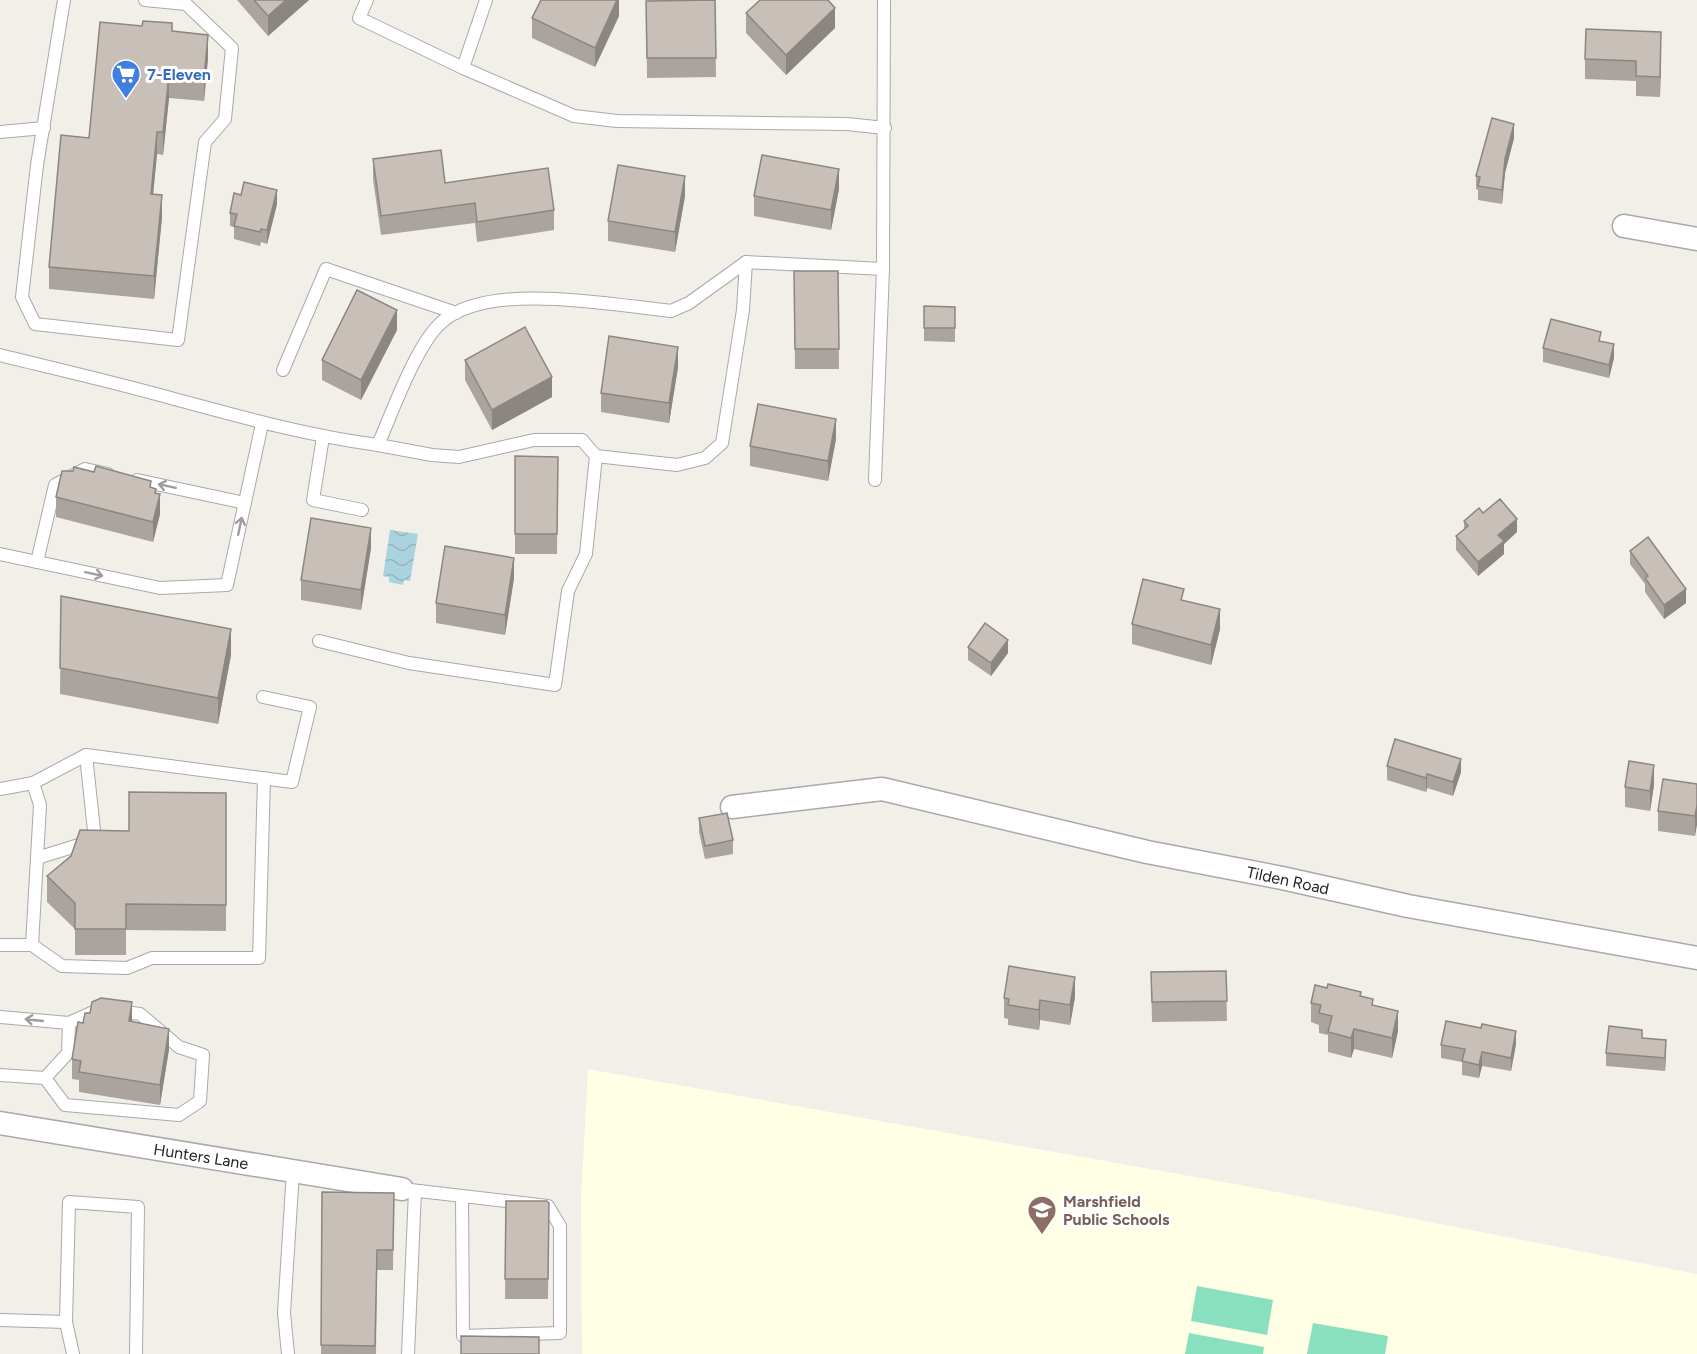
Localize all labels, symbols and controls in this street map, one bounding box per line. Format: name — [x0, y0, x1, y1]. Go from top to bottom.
supermarket icon: 7-Eleven — [110, 58, 142, 100]
place label: 7-Eleven — [147, 65, 211, 84]
one-way arrow — [158, 480, 177, 492]
one-way arrow — [235, 517, 246, 537]
one-way arrow — [83, 569, 103, 580]
street label: Tilden Road — [1245, 862, 1331, 899]
one-way arrow — [25, 1014, 45, 1025]
street label: Hunters Lane — [152, 1140, 250, 1173]
place label: Marshfield Public Schools — [1063, 1192, 1170, 1229]
school or university icon: Marshfield Public Schools — [1026, 1194, 1058, 1236]

